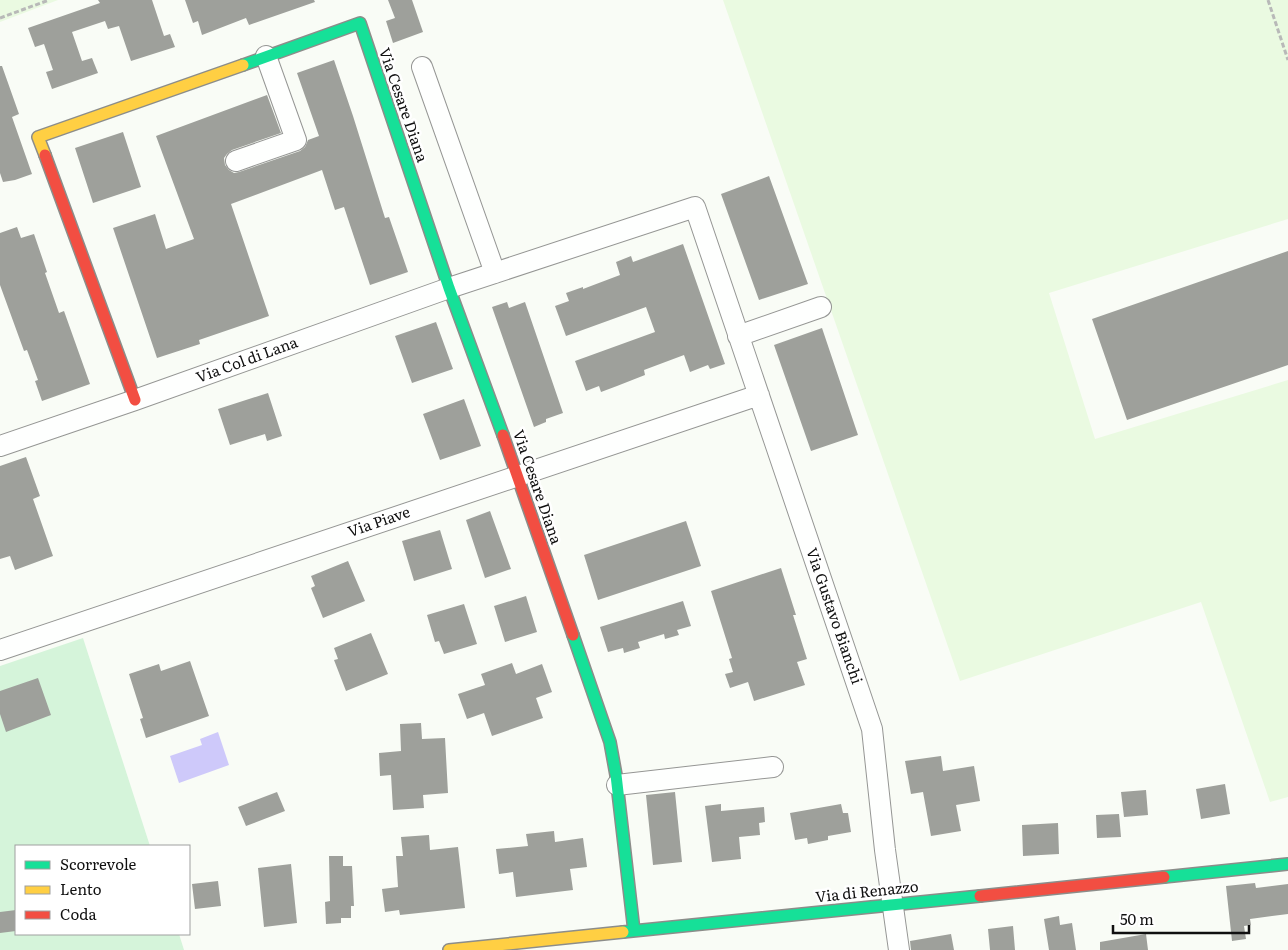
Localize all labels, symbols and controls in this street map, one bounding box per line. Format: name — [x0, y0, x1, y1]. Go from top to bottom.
street label: Via Cesare Diana — [374, 44, 435, 166]
street label: Via Col di Lana — [192, 329, 301, 388]
street label: Via Cesare Diana — [508, 426, 569, 548]
street label: Via Piave — [344, 499, 413, 542]
street label: Via Gustavo Bianchi — [801, 544, 870, 687]
legend — [15, 845, 190, 935]
text: Scorrevole — [60, 852, 137, 875]
street label: Via di Renazzo — [814, 874, 920, 907]
text: Lento — [60, 877, 102, 900]
text: Coda — [60, 902, 97, 925]
scale bar — [1113, 902, 1249, 934]
text: 50 m — [1120, 907, 1154, 930]

